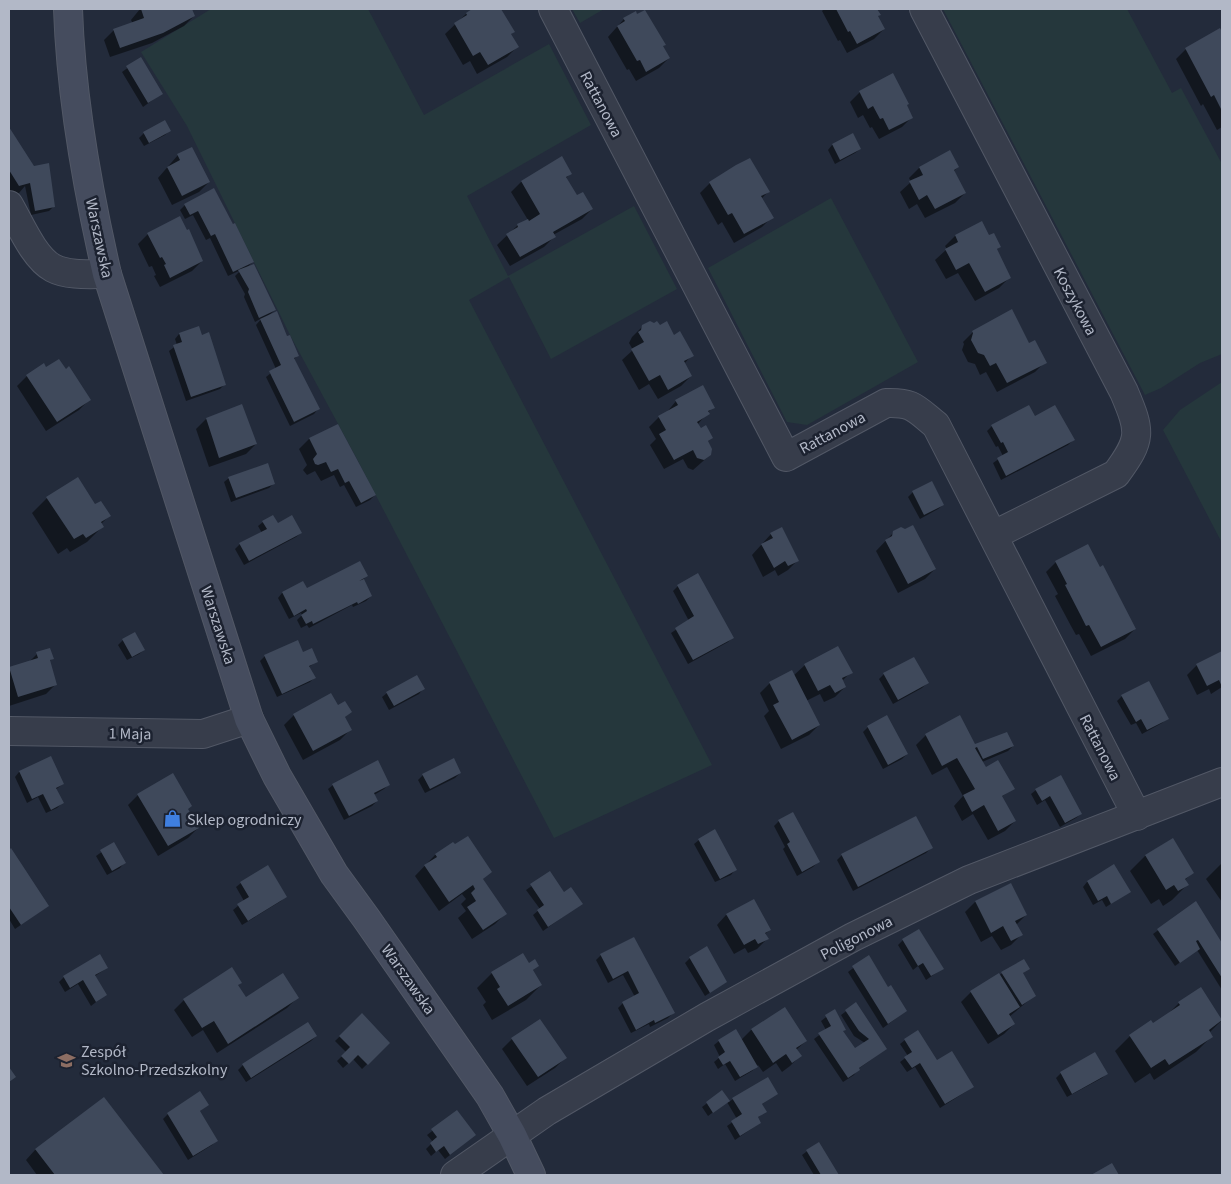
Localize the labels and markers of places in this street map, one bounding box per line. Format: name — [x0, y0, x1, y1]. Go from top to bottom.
shop icon: Sklep ogrodniczy — [163, 809, 183, 829]
place label: Sklep ogrodniczy — [187, 809, 302, 831]
place label: Zespół Szkolno-Przedszkolny — [81, 1041, 228, 1081]
school or university icon: Zespół Szkolno-Przedszkolny — [57, 1050, 77, 1070]

